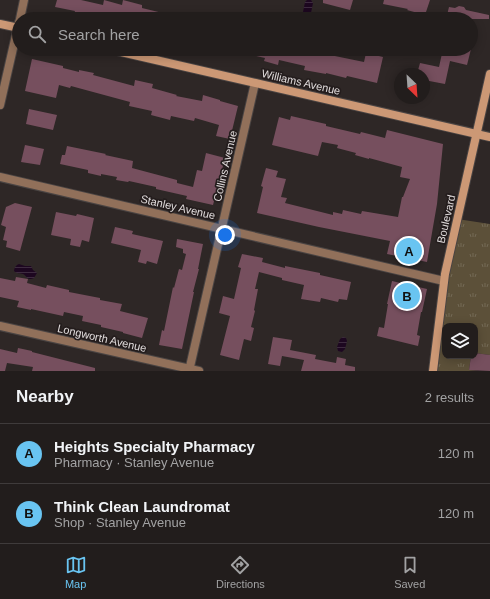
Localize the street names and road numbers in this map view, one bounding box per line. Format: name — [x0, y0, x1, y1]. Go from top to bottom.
street label: Williams Avenue — [260, 67, 342, 97]
street label: Collins Avenue — [211, 129, 239, 203]
street label: Stanley Avenue — [140, 193, 216, 221]
street label: Boulevard — [435, 194, 457, 244]
street label: Longworth Avenue — [56, 322, 148, 354]

